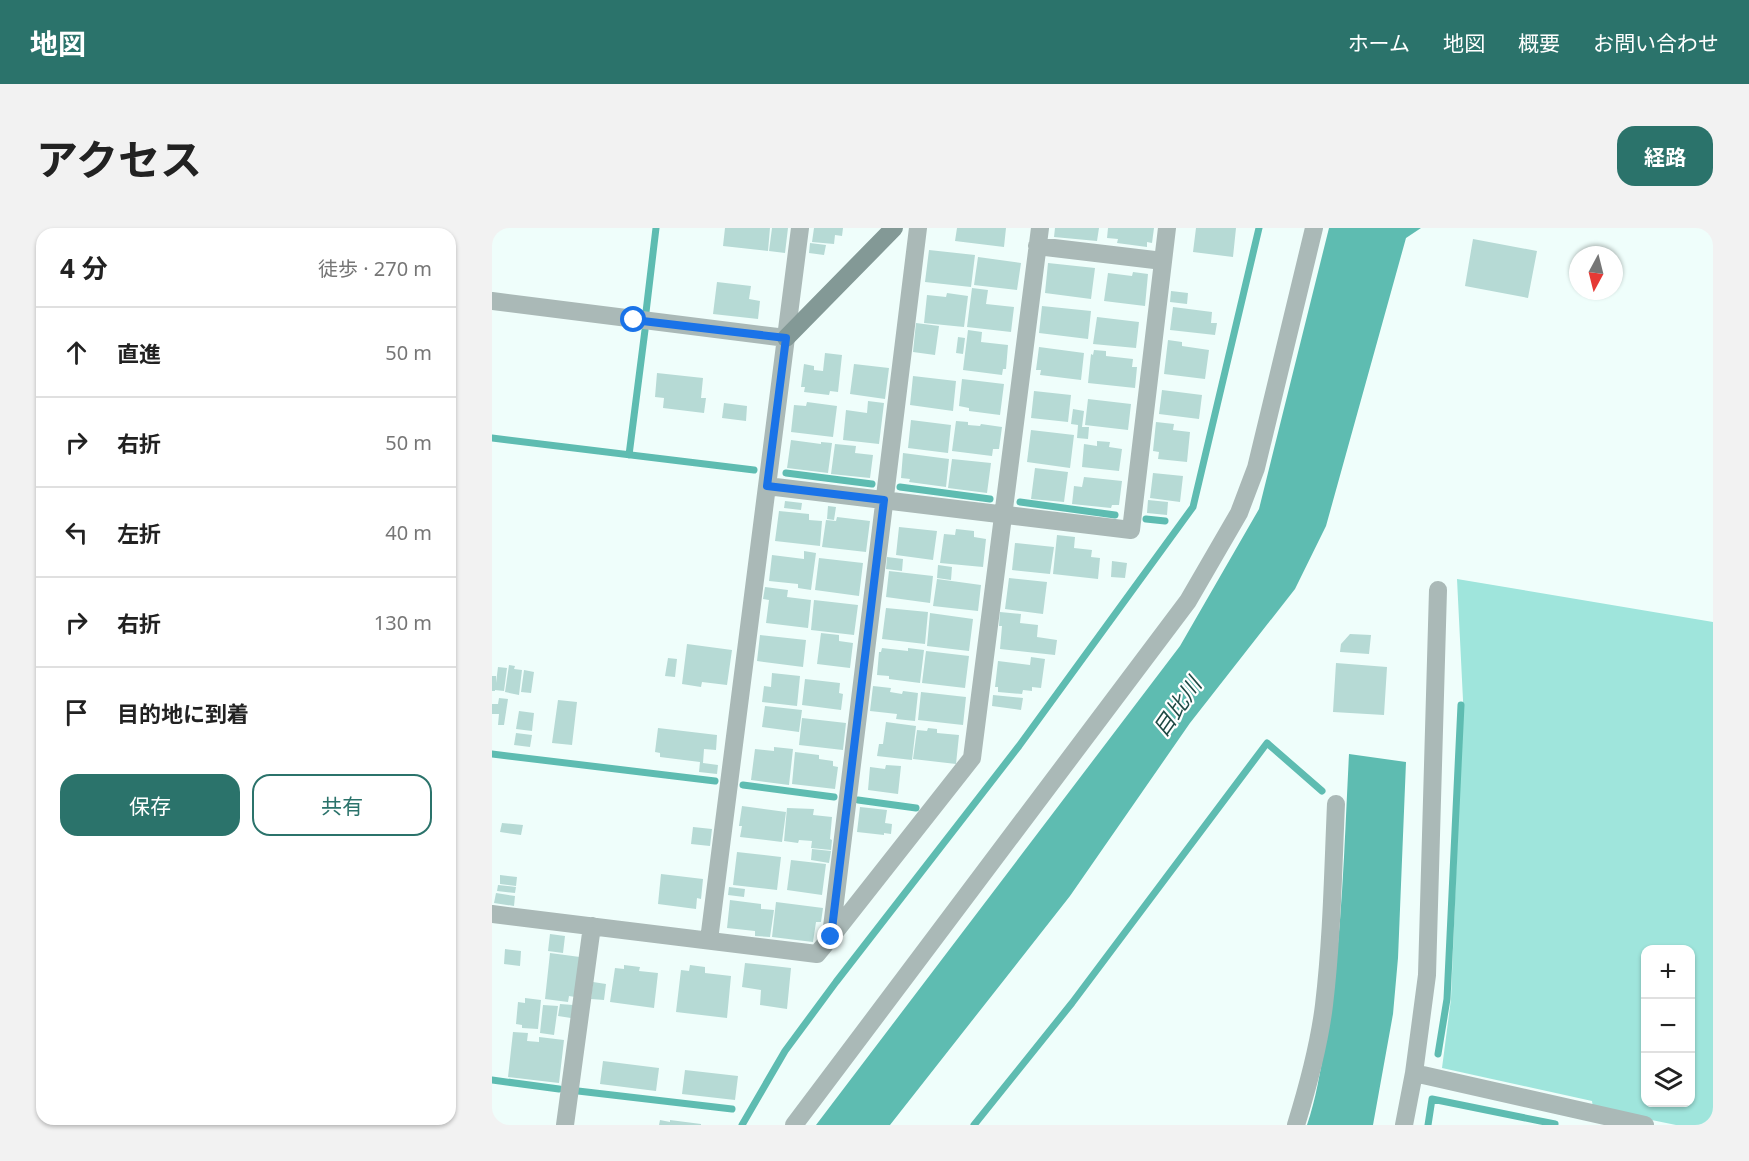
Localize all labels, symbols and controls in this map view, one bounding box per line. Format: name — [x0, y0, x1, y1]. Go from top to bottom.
text: 地図 — [30, 24, 86, 62]
text: ホーム — [1348, 29, 1410, 57]
text: 地図 — [1443, 29, 1485, 57]
text: 概要 — [1518, 29, 1560, 57]
text: お問い合わせ — [1593, 29, 1719, 57]
button: 経路 — [1617, 126, 1713, 186]
text: アクセス — [36, 130, 202, 187]
north arrow — [1569, 246, 1623, 300]
text: 4 分 — [60, 250, 108, 286]
text: 徒歩 · 270 m — [318, 255, 432, 282]
route start — [620, 306, 646, 332]
icon: ahead — [60, 336, 93, 369]
text: 直進 — [117, 338, 161, 368]
text: 50 m — [385, 339, 432, 366]
icon: right — [60, 426, 93, 459]
text: 右折 — [117, 428, 161, 458]
text: 50 m — [385, 429, 432, 456]
icon: left — [60, 516, 93, 549]
text: 左折 — [117, 518, 161, 548]
text: 40 m — [385, 519, 432, 546]
icon: right — [60, 606, 93, 639]
text: 右折 — [117, 608, 161, 638]
text: 130 m — [374, 609, 432, 636]
water label: 目比川 — [1145, 669, 1209, 742]
icon: arrive — [60, 696, 93, 729]
text: 目的地に到着 — [117, 698, 249, 728]
button: 保存 — [60, 774, 240, 836]
button: 共有 — [252, 774, 432, 836]
route end — [817, 923, 843, 949]
map controls — [1641, 945, 1695, 1107]
button: + — [1641, 945, 1695, 999]
button: − — [1641, 999, 1695, 1053]
button: layers — [1641, 1053, 1695, 1107]

